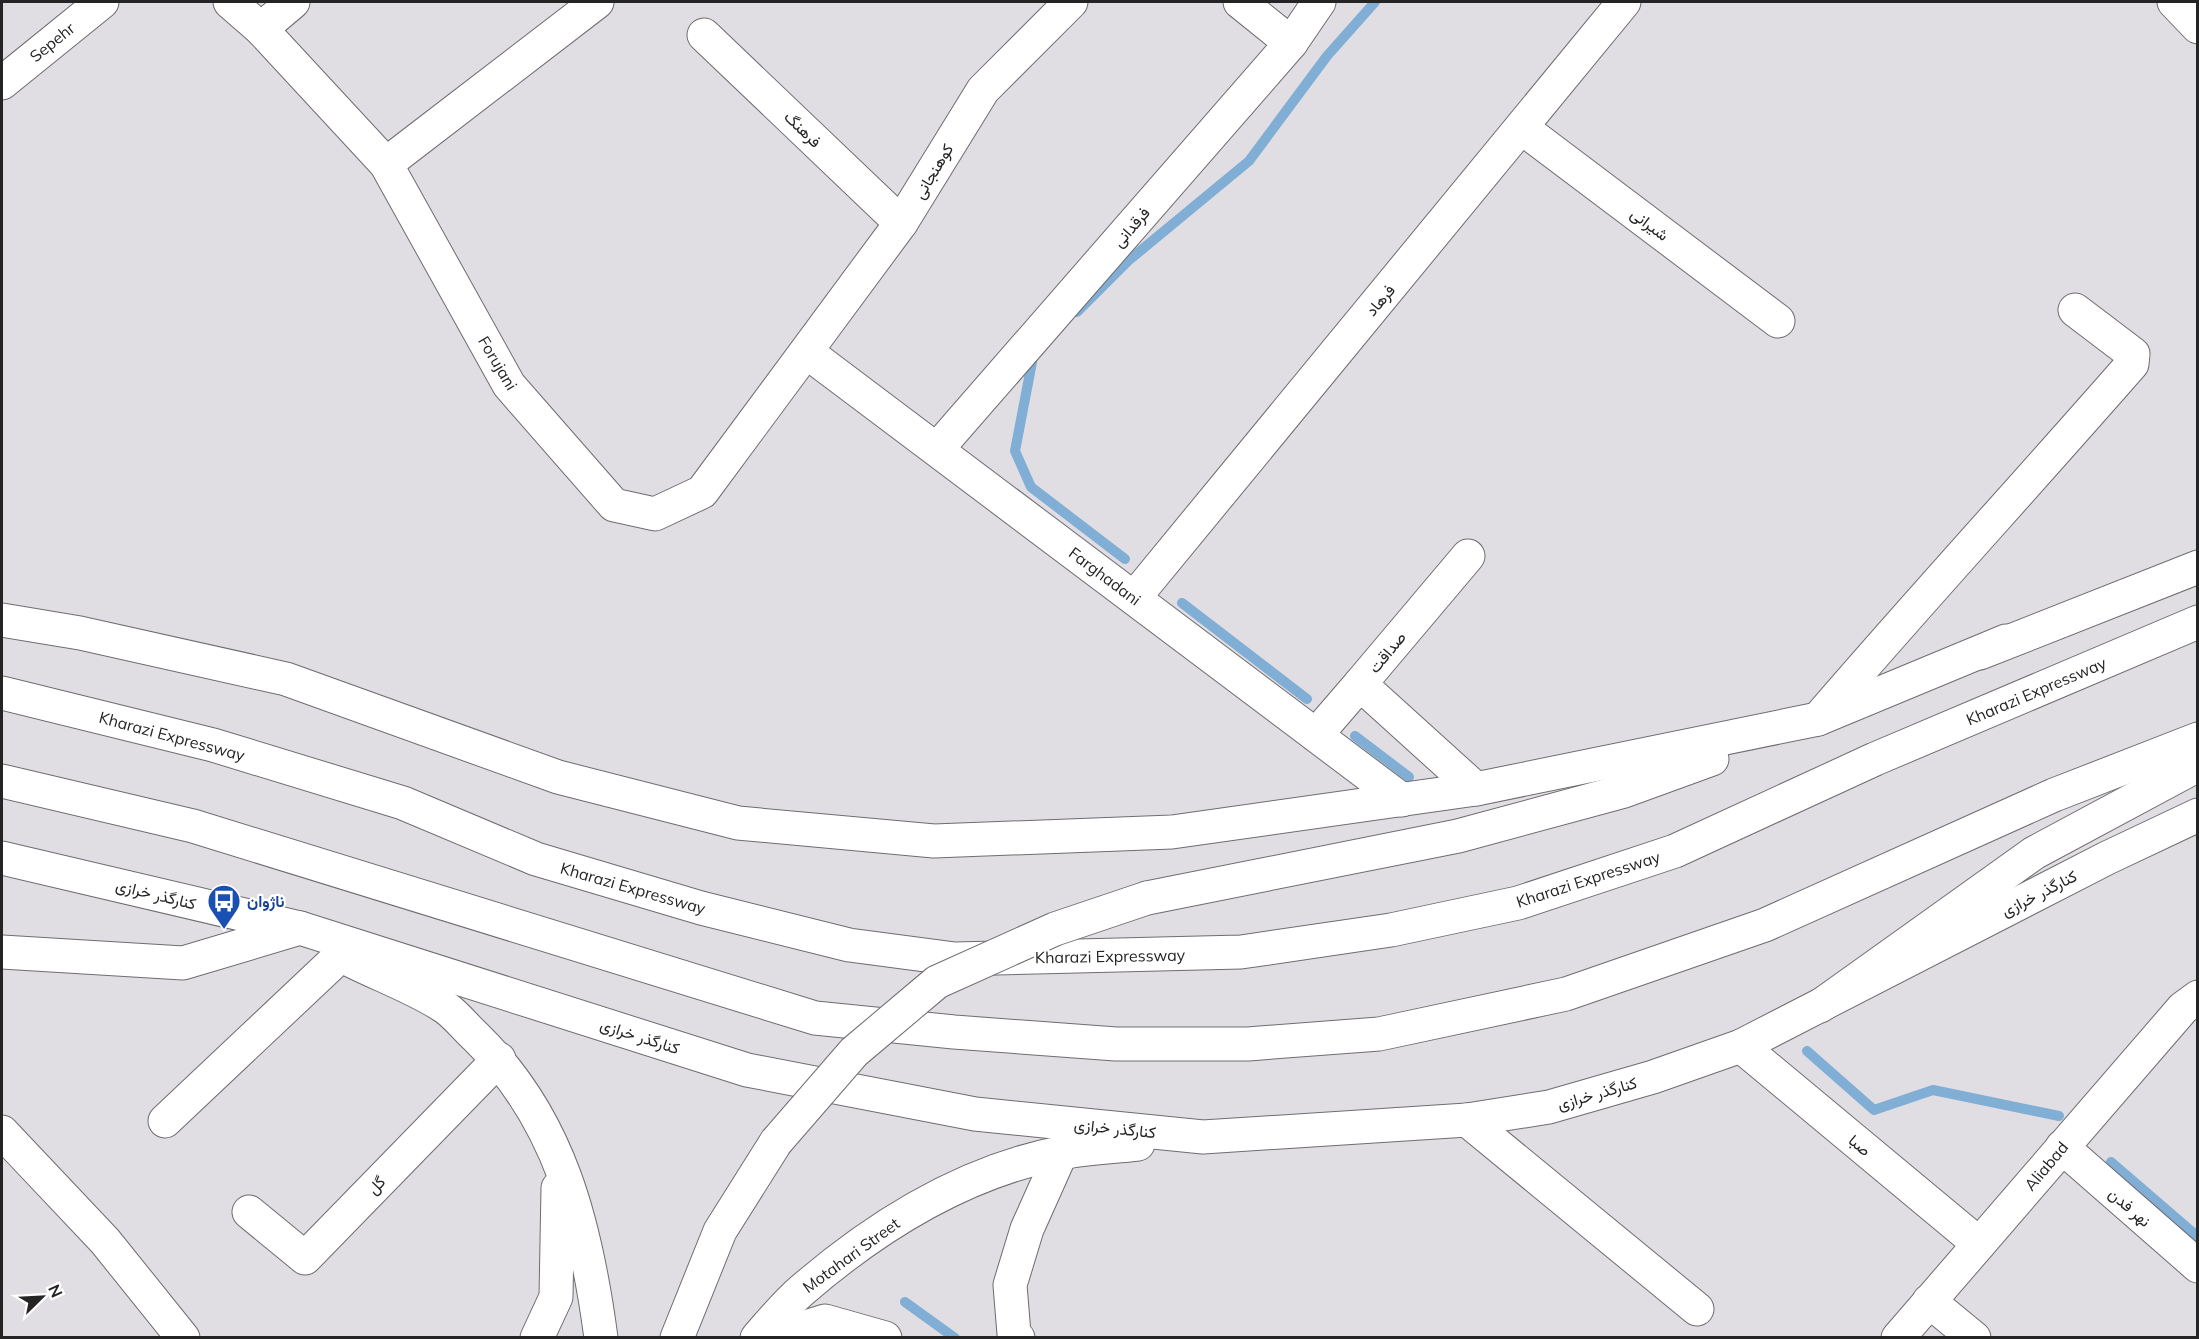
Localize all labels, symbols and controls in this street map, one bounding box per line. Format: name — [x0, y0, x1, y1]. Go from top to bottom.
street label: Sepehr — [25, 18, 79, 66]
street label: فرهنگ — [780, 107, 826, 152]
street label: کوهنجانی — [909, 140, 958, 203]
street label: فرقدانی — [1108, 203, 1155, 252]
street label: شیرانی — [1626, 203, 1673, 246]
street label: فرهاد — [1361, 280, 1400, 321]
street label: Forujani — [474, 332, 522, 394]
street label: Farghadani — [1065, 542, 1145, 610]
street label: صداقت — [1364, 627, 1410, 677]
street label: Kharazi Expressway — [1963, 652, 2109, 730]
street label: Kharazi Expressway — [97, 707, 248, 765]
street label: Kharazi Expressway — [1513, 846, 1663, 912]
street label: Kharazi Expressway — [558, 858, 708, 918]
street label: کنارگذر خرازی — [1998, 865, 2081, 921]
street label: کنارگذر خرازی — [113, 874, 198, 915]
bus stop icon: ناژوان — [206, 883, 242, 930]
place label: ناژوان — [247, 891, 285, 912]
street label: Kharazi Expressway — [1035, 945, 1186, 967]
street label: کنارگذر خرازی — [598, 1014, 682, 1059]
street label: کنارگذر خرازی — [1555, 1072, 1640, 1115]
street label: کنارگذر خرازی — [1073, 1114, 1157, 1143]
street label: صبا — [1845, 1130, 1875, 1160]
street label: Aliabad — [2020, 1137, 2072, 1195]
street label: گل — [363, 1172, 390, 1199]
street label: نهر فدن — [2104, 1183, 2155, 1232]
street label: Motahari Street — [799, 1213, 904, 1297]
north arrow — [12, 1267, 72, 1327]
text: N — [44, 1281, 67, 1300]

